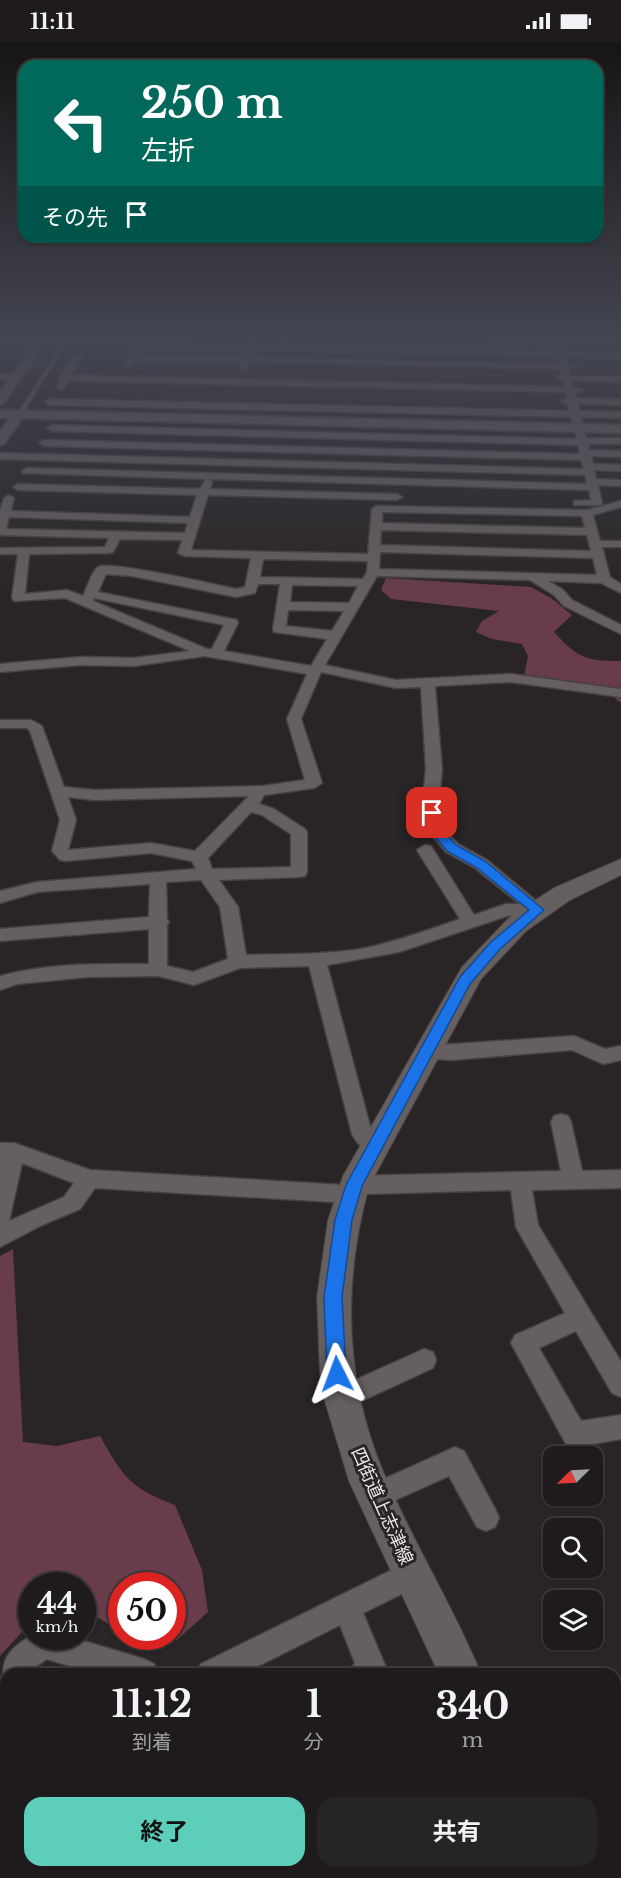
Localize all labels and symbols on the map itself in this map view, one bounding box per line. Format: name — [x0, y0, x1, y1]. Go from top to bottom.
pin — [406, 787, 457, 838]
position arrow — [305, 1342, 369, 1406]
street label: 四街道上志津線 — [346, 1444, 418, 1568]
north arrow — [543, 1446, 603, 1506]
speed limit sign: 50 — [108, 1572, 186, 1650]

